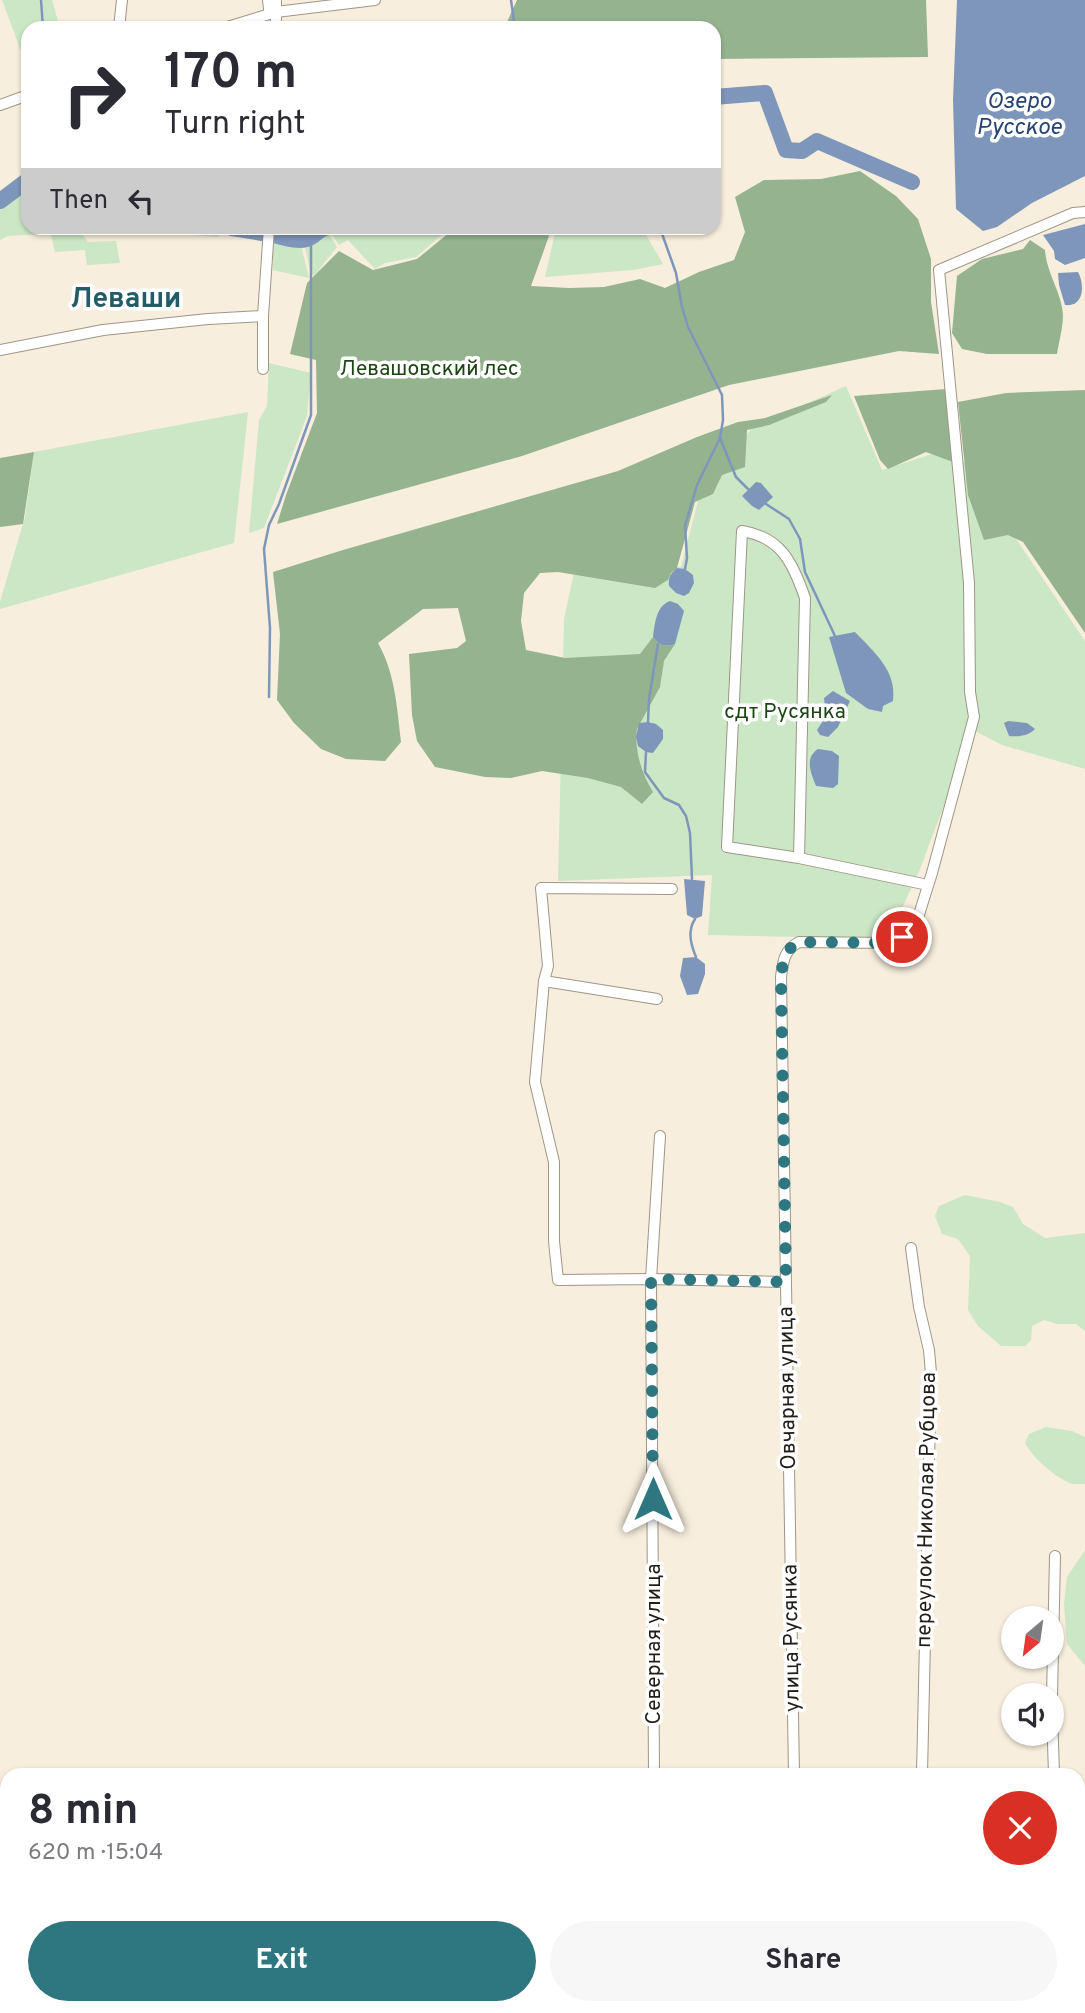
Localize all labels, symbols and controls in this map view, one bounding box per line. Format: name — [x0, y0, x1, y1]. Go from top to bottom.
text: 170 m — [164, 44, 297, 106]
icon: right — [49, 49, 140, 140]
water label: Озеро Русское — [976, 88, 1063, 143]
text: Turn right — [164, 105, 306, 145]
icon: left — [122, 182, 160, 220]
text: Then — [49, 185, 108, 218]
district label: Леваши — [71, 282, 181, 318]
park label: Левашовский лес — [340, 356, 518, 383]
park label: сдт Русянка — [724, 699, 846, 726]
pin — [872, 907, 932, 967]
icon: arrive — [883, 918, 921, 956]
street label: Овчарная улица — [773, 1306, 803, 1470]
street label: переулок Николая Рубцова — [911, 1372, 943, 1648]
position arrow — [616, 1462, 690, 1536]
street label: Северная улица — [641, 1563, 668, 1725]
street label: улица Русянка — [777, 1564, 807, 1712]
north arrow — [1001, 1606, 1064, 1670]
map controls — [1001, 1606, 1064, 1746]
button: sound — [1001, 1683, 1064, 1746]
text: 8 min — [28, 1786, 138, 1839]
button: close — [983, 1791, 1057, 1865]
text: 620 m · 15:04 — [28, 1839, 163, 1868]
button: Exit — [28, 1921, 536, 2001]
button: Share — [550, 1921, 1057, 2001]

